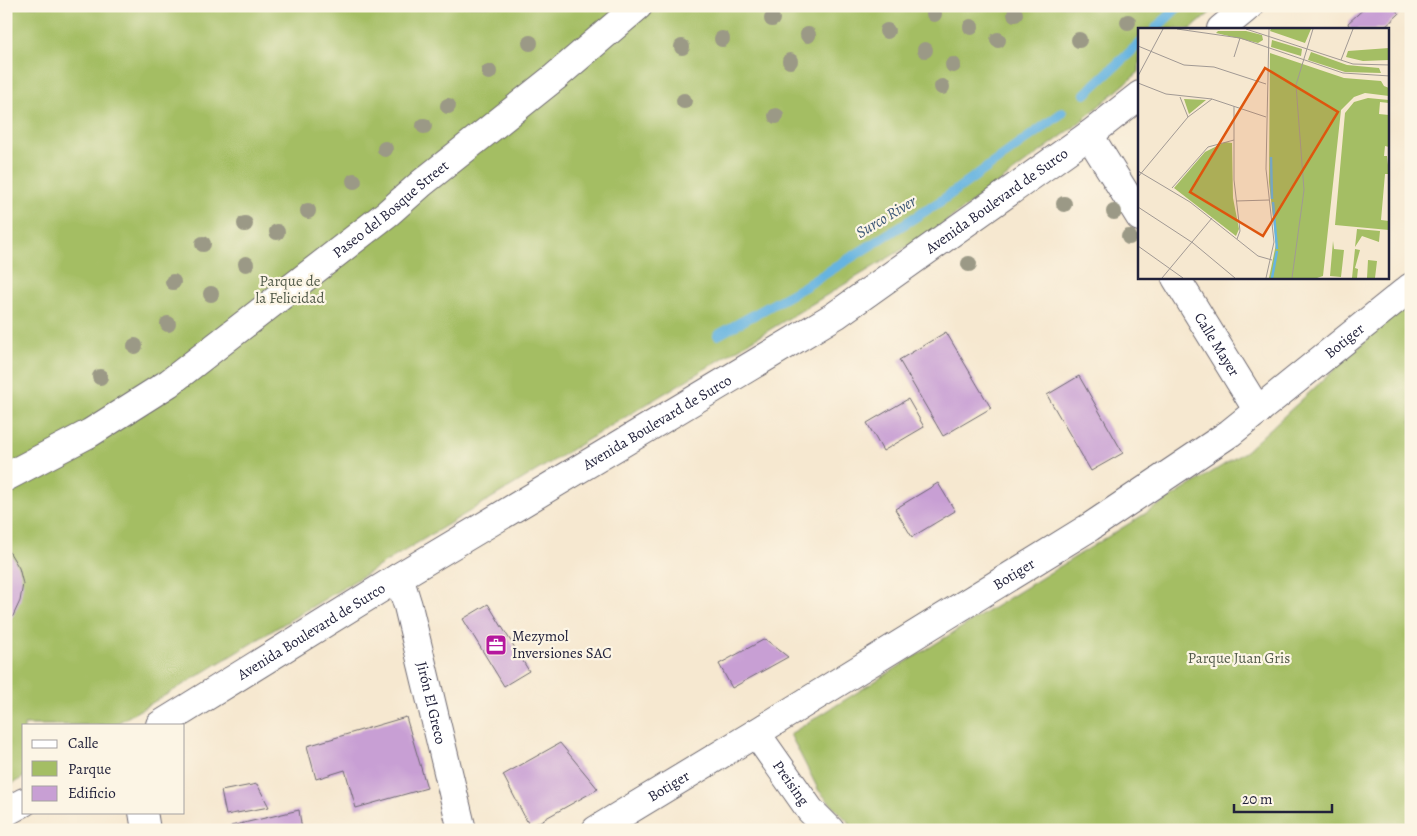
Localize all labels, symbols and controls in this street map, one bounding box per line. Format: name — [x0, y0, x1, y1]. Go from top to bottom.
inset map — [1138, 28, 1390, 279]
street label: Avenida Boulevard de Surco — [921, 143, 1072, 259]
street label: Paseo del Bosque Street — [328, 156, 453, 262]
water label: Surco River — [852, 190, 921, 244]
park label: Parque de la Felicidad — [256, 271, 325, 308]
street label: Calle Mayer — [1190, 309, 1244, 380]
street label: Botiger — [1320, 319, 1368, 363]
street label: Avenida Boulevard de Surco — [578, 370, 735, 475]
street label: Botiger — [989, 553, 1039, 594]
street label: Avenida Boulevard de Surco — [233, 578, 389, 685]
place label: Mezymol Inversiones SAC — [512, 626, 612, 663]
office icon: Mezymol Inversiones SAC — [484, 633, 508, 657]
park label: Parque Juan Gris — [1188, 648, 1290, 668]
street label: Jirón El Greco — [412, 660, 451, 746]
legend — [22, 724, 185, 814]
text: Calle — [68, 733, 99, 753]
street label: Preising — [768, 756, 814, 810]
text: Parque — [68, 759, 111, 779]
street label: Botiger — [644, 765, 694, 806]
scale bar — [1234, 781, 1332, 813]
text: Edificio — [68, 783, 116, 803]
text: 20 m — [1242, 789, 1273, 809]

